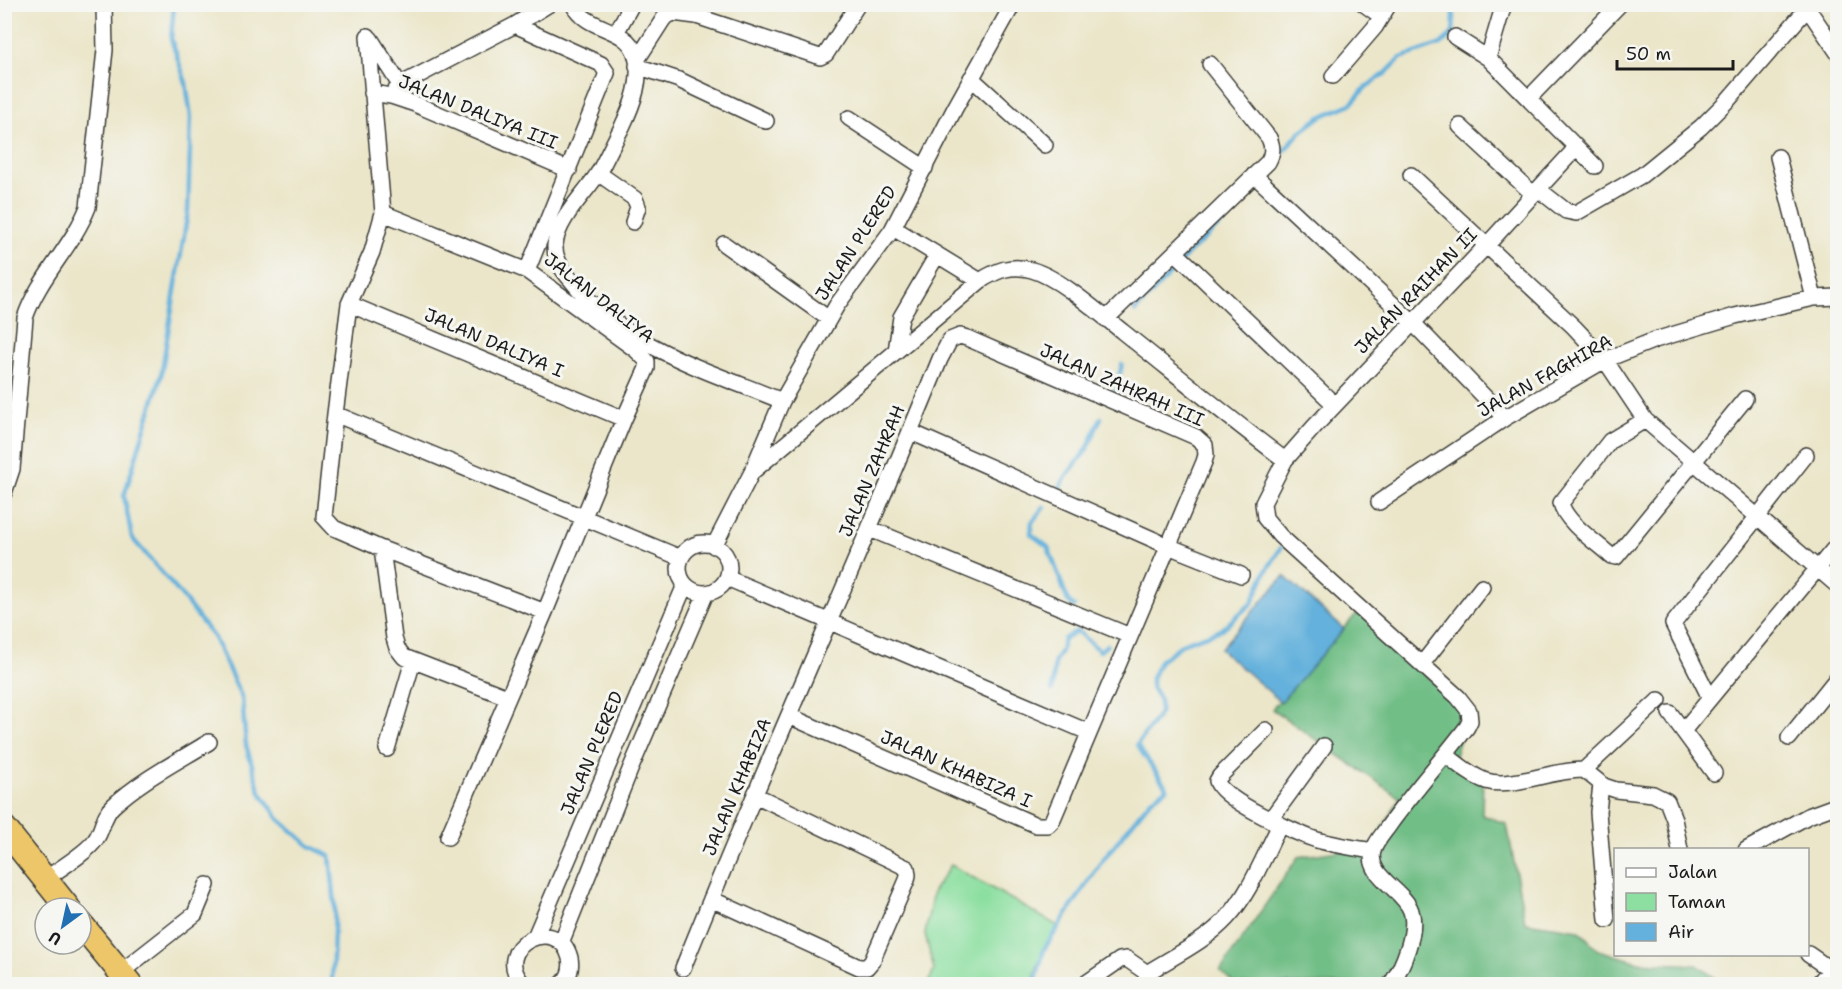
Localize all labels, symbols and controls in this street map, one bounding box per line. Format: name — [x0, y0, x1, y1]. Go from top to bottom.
scale bar — [1617, 33, 1732, 71]
text: 50 m — [1626, 42, 1671, 66]
street label: JALAN DALIYA III — [395, 69, 561, 155]
street label: JALAN PLERED — [810, 181, 902, 305]
street label: JALAN RAIHAN II — [1350, 223, 1482, 359]
street label: JALAN DALIYA — [539, 248, 659, 348]
street label: JALAN DALIYA I — [421, 303, 567, 383]
street label: JALAN FAGHIRA — [1474, 329, 1616, 423]
street label: JALAN ZAHRAH III — [1036, 338, 1208, 432]
street label: JALAN ZAHRAH — [833, 401, 911, 541]
street label: JALAN PLERED — [555, 687, 629, 819]
street label: JALAN KHABIZA — [697, 714, 777, 860]
street label: JALAN KHABIZA I — [876, 725, 1036, 813]
legend — [1614, 848, 1809, 956]
text: Jalan — [1668, 860, 1717, 884]
text: Taman — [1668, 890, 1726, 914]
north arrow — [33, 896, 93, 956]
text: Air — [1668, 920, 1694, 944]
text: U — [45, 926, 65, 950]

